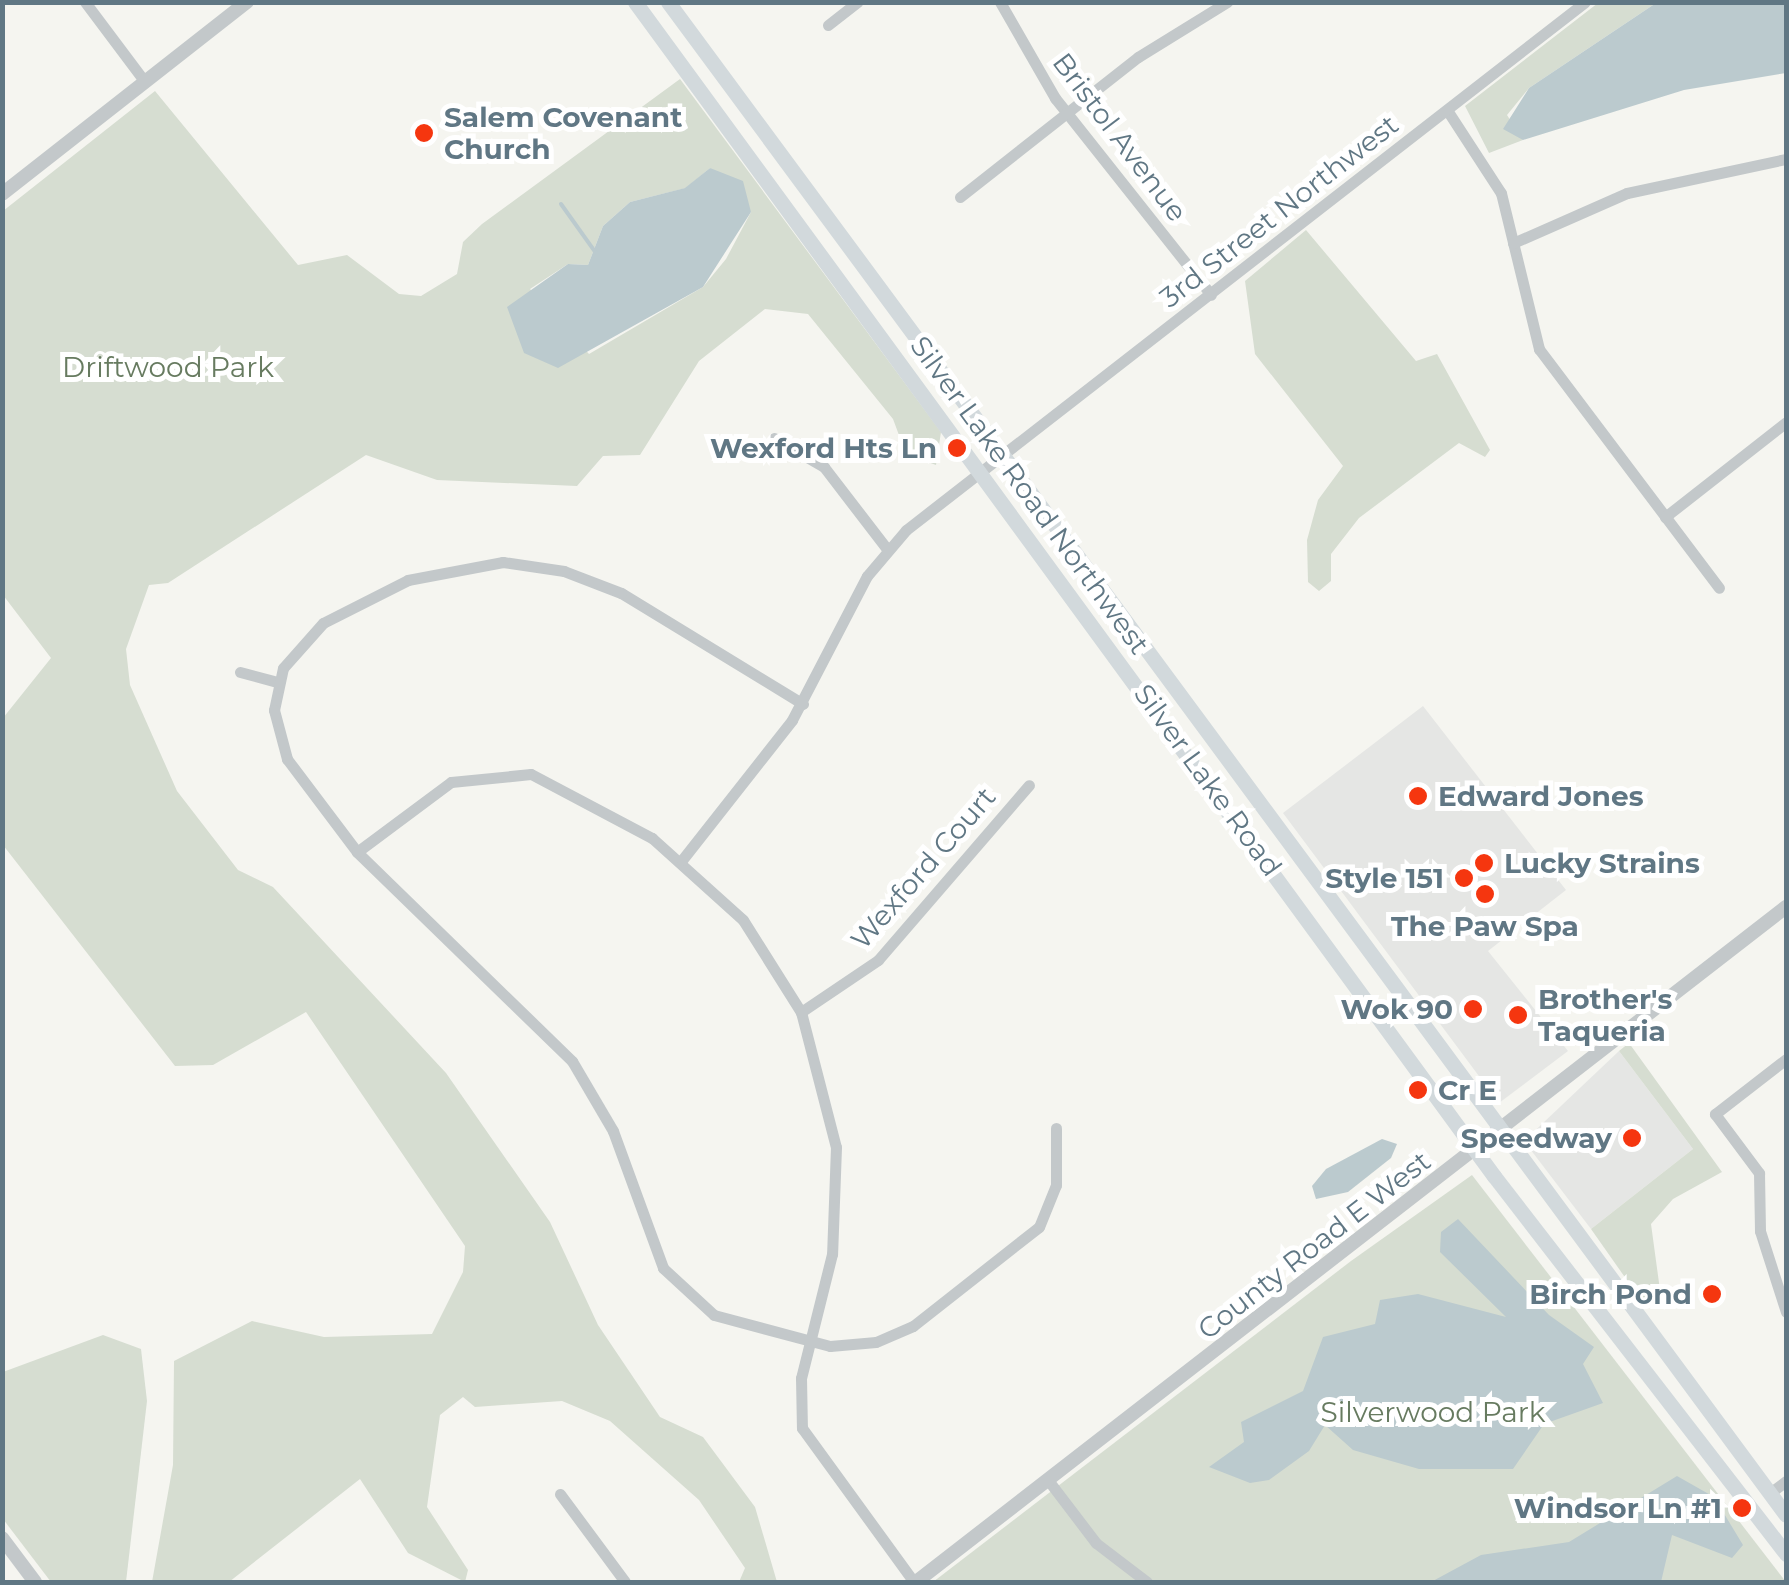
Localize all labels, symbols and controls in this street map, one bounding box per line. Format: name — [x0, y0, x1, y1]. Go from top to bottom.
street label: Bristol Avenue — [1046, 46, 1194, 228]
place label: Salem Covenant Church — [444, 100, 682, 166]
street label: 3rd Street Northwest — [1153, 108, 1405, 314]
marker: Salem Covenant Church — [413, 122, 435, 144]
street label: Silver Lake Road Northwest — [903, 330, 1157, 660]
park label: Driftwood Park — [62, 350, 274, 384]
place label: Wexford Hts Ln — [710, 431, 937, 465]
marker: Wexford Hts Ln — [946, 437, 968, 459]
street label: Silver Lake Road — [1127, 677, 1289, 883]
place label: Edward Jones — [1438, 779, 1644, 813]
street label: Wexford Court — [844, 780, 1002, 956]
marker: Edward Jones — [1407, 785, 1429, 807]
place label: Lucky Strains — [1504, 846, 1700, 880]
marker: Lucky Strains — [1473, 852, 1495, 874]
place label: Style 151 — [1325, 861, 1444, 895]
marker: Style 151 — [1453, 867, 1475, 889]
marker: The Paw Spa — [1474, 883, 1496, 905]
place label: The Paw Spa — [1391, 909, 1579, 943]
place label: Brother's Taqueria — [1538, 982, 1672, 1048]
place label: Wok 90 — [1341, 992, 1453, 1026]
marker: Wok 90 — [1462, 998, 1484, 1020]
marker: Brother's Taqueria — [1507, 1004, 1529, 1026]
place label: Cr E — [1438, 1073, 1497, 1107]
marker: Cr E — [1407, 1079, 1429, 1101]
place label: Speedway — [1461, 1121, 1612, 1155]
marker: Speedway — [1621, 1127, 1643, 1149]
street label: County Road E West — [1191, 1144, 1437, 1346]
place label: Birch Pond — [1529, 1277, 1692, 1311]
marker: Birch Pond — [1701, 1283, 1723, 1305]
park label: Silverwood Park — [1320, 1395, 1546, 1429]
place label: Windsor Ln #1 — [1514, 1491, 1722, 1525]
marker: Windsor Ln #1 — [1731, 1497, 1753, 1519]

